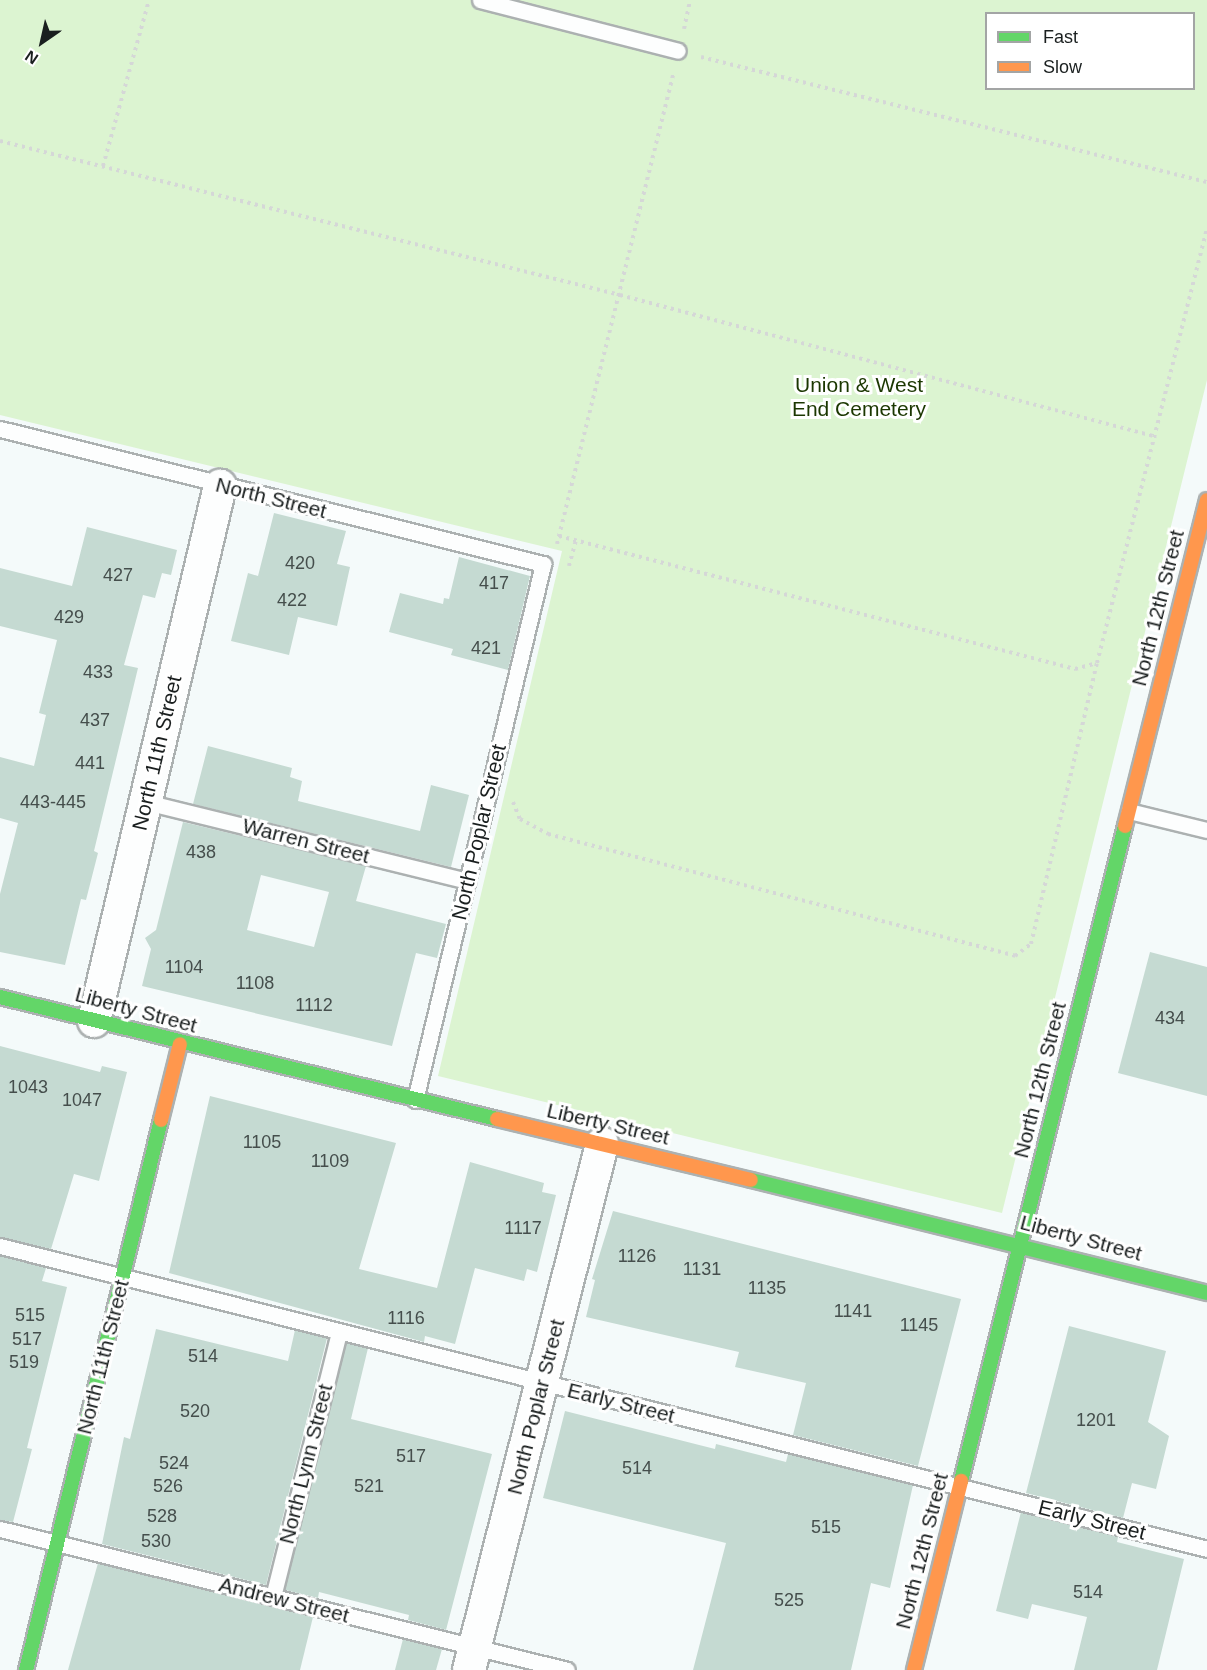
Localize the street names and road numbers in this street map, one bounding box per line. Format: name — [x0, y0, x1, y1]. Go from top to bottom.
street label: North Street — [213, 472, 329, 524]
street label: North 12th Street — [1126, 527, 1190, 689]
street label: North 11th Street — [127, 673, 187, 833]
street label: North Poplar Street — [447, 742, 511, 922]
street label: Warren Street — [240, 813, 372, 869]
street label: Liberty Street — [72, 982, 200, 1038]
street label: North 12th Street — [1008, 999, 1072, 1161]
street label: Liberty Street — [544, 1098, 672, 1150]
street label: Liberty Street — [1017, 1210, 1145, 1266]
street label: North 11th Street — [72, 1277, 134, 1437]
street label: North Poplar Street — [502, 1317, 570, 1497]
street label: Early Street — [565, 1378, 677, 1428]
street label: North Lynn Street — [274, 1381, 338, 1547]
street label: North 12th Street — [890, 1470, 954, 1632]
street label: Early Street — [1036, 1495, 1148, 1545]
street label: Andrew Street — [216, 1572, 352, 1628]

